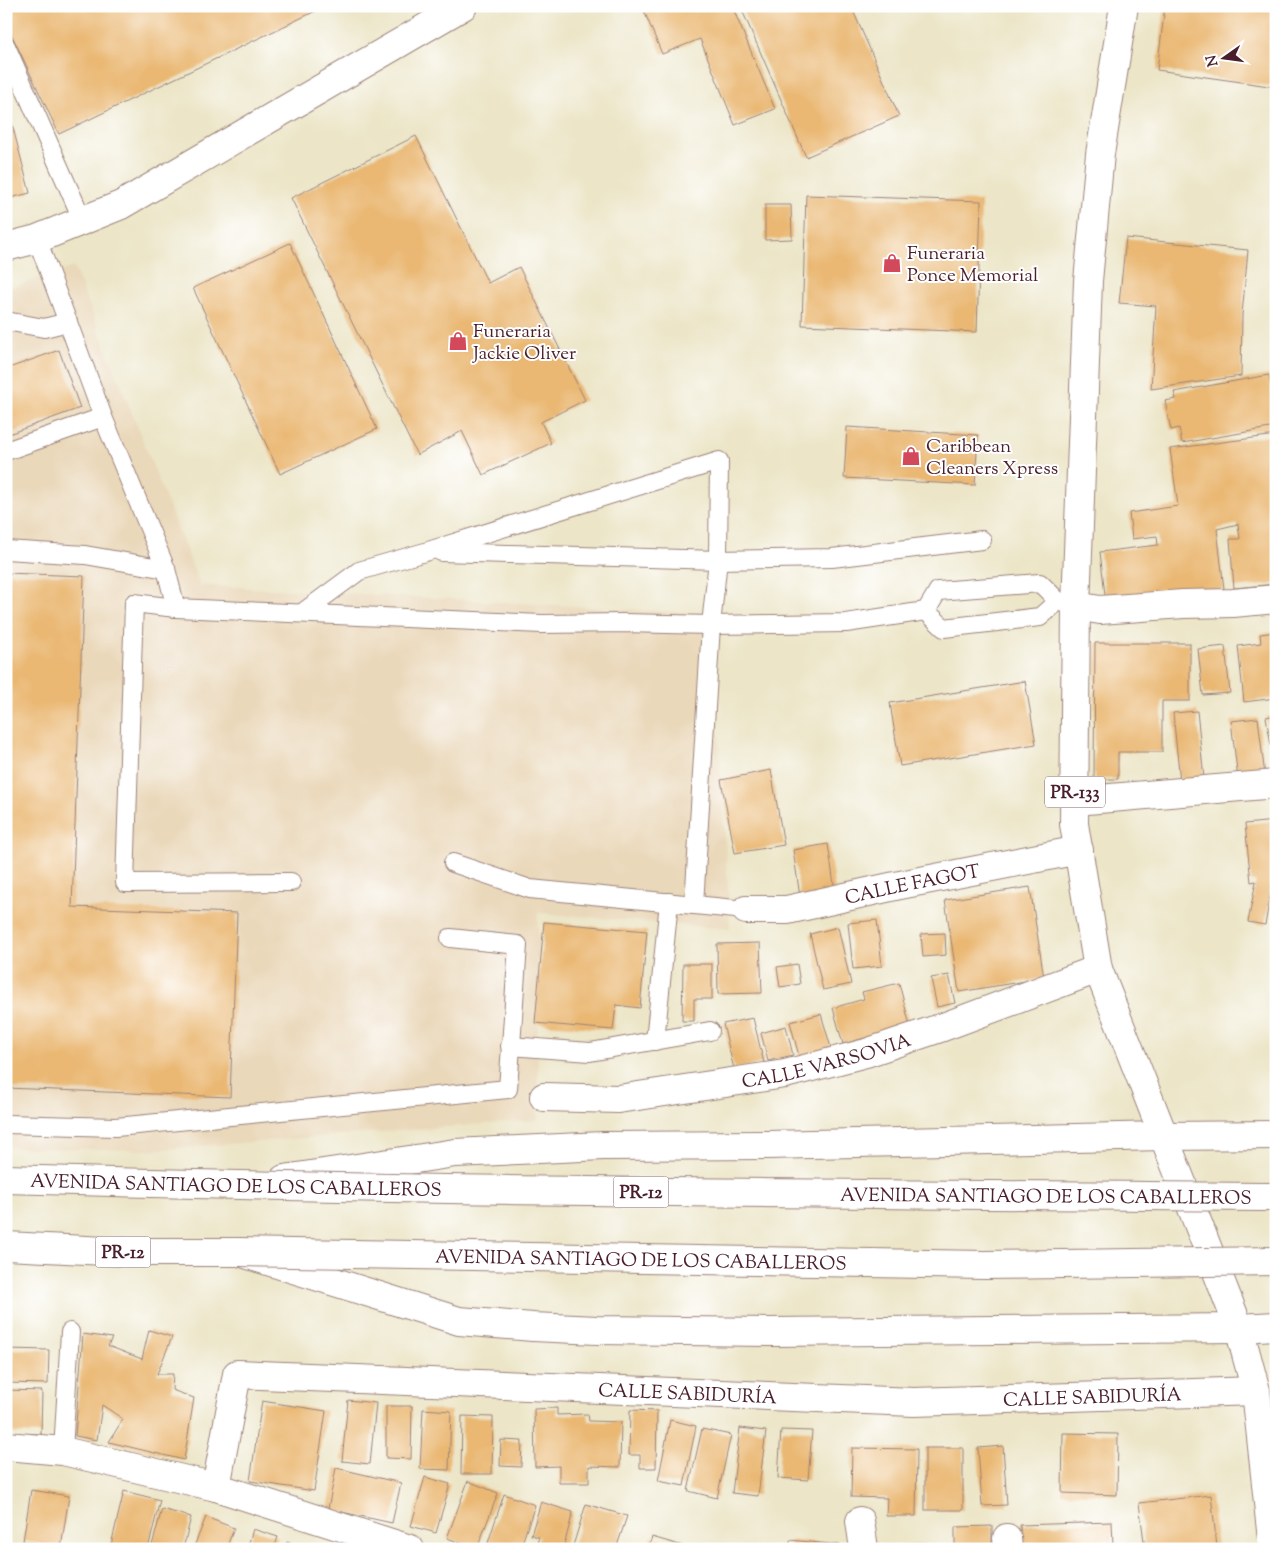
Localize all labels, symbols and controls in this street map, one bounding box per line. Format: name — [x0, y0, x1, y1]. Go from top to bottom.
north arrow — [1200, 32, 1250, 82]
text: N — [1202, 53, 1224, 69]
place label: Funeraria Ponce Memorial — [907, 241, 1038, 290]
shop icon: Funeraria Ponce Memorial — [881, 252, 903, 274]
place label: Funeraria Jackie Oliver — [472, 319, 576, 368]
shop icon: Funeraria Jackie Oliver — [447, 330, 469, 352]
place label: Caribbean Cleaners Xpress — [926, 434, 1058, 483]
shop icon: Caribbean Cleaners Xpress — [900, 445, 922, 467]
road number: PR-133 — [1045, 776, 1105, 808]
street label: CALLE FAGOT — [842, 859, 983, 913]
street label: CALLE VARSOVIA — [740, 1028, 916, 1096]
street label: AVENIDA SANTIAGO DE LOS CABALLEROS — [30, 1169, 442, 1205]
road number: PR-12 — [614, 1176, 668, 1208]
street label: AVENIDA SANTIAGO DE LOS CABALLEROS — [840, 1183, 1252, 1213]
road number: PR-12 — [96, 1236, 150, 1268]
street label: AVENIDA SANTIAGO DE LOS CABALLEROS — [435, 1244, 847, 1279]
street label: CALLE SABIDURÍA — [598, 1378, 778, 1412]
street label: CALLE SABIDURÍA — [1003, 1382, 1183, 1415]

